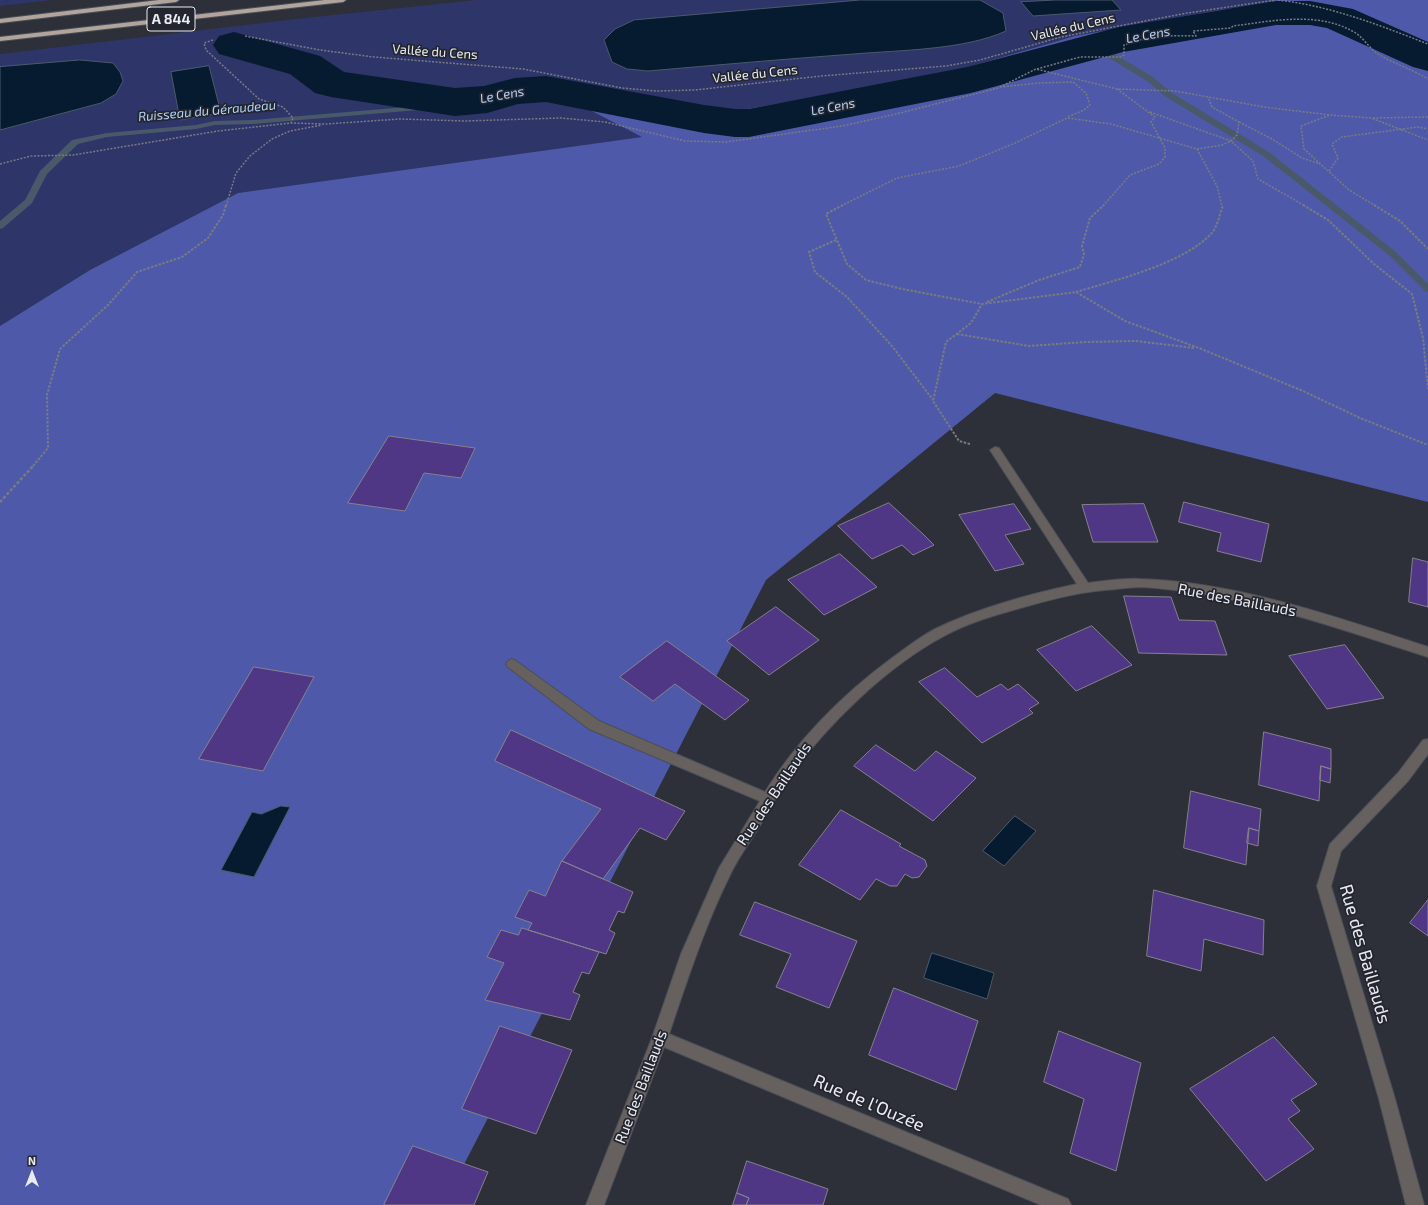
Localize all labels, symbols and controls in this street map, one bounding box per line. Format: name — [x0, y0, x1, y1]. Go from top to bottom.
road number: A 844 — [147, 7, 195, 31]
street label: Vallée du Cens — [1030, 10, 1116, 44]
water label: Le Cens — [1125, 23, 1171, 47]
street label: Vallée du Cens — [392, 41, 478, 63]
street label: Vallée du Cens — [712, 62, 798, 86]
water label: Le Cens — [479, 83, 525, 107]
water label: Le Cens — [810, 95, 856, 119]
water label: Ruisseau du Géraudeau — [137, 97, 277, 125]
street label: Rue des Baillauds — [1176, 580, 1298, 620]
street label: Rue des Baillauds — [733, 739, 815, 849]
street label: Rue des Baillauds — [1335, 882, 1395, 1026]
street label: Rue des Baillauds — [611, 1028, 671, 1146]
street label: Rue de l'Ouzée — [810, 1070, 928, 1136]
north arrow — [12, 1153, 52, 1193]
text: N — [28, 1154, 36, 1167]

